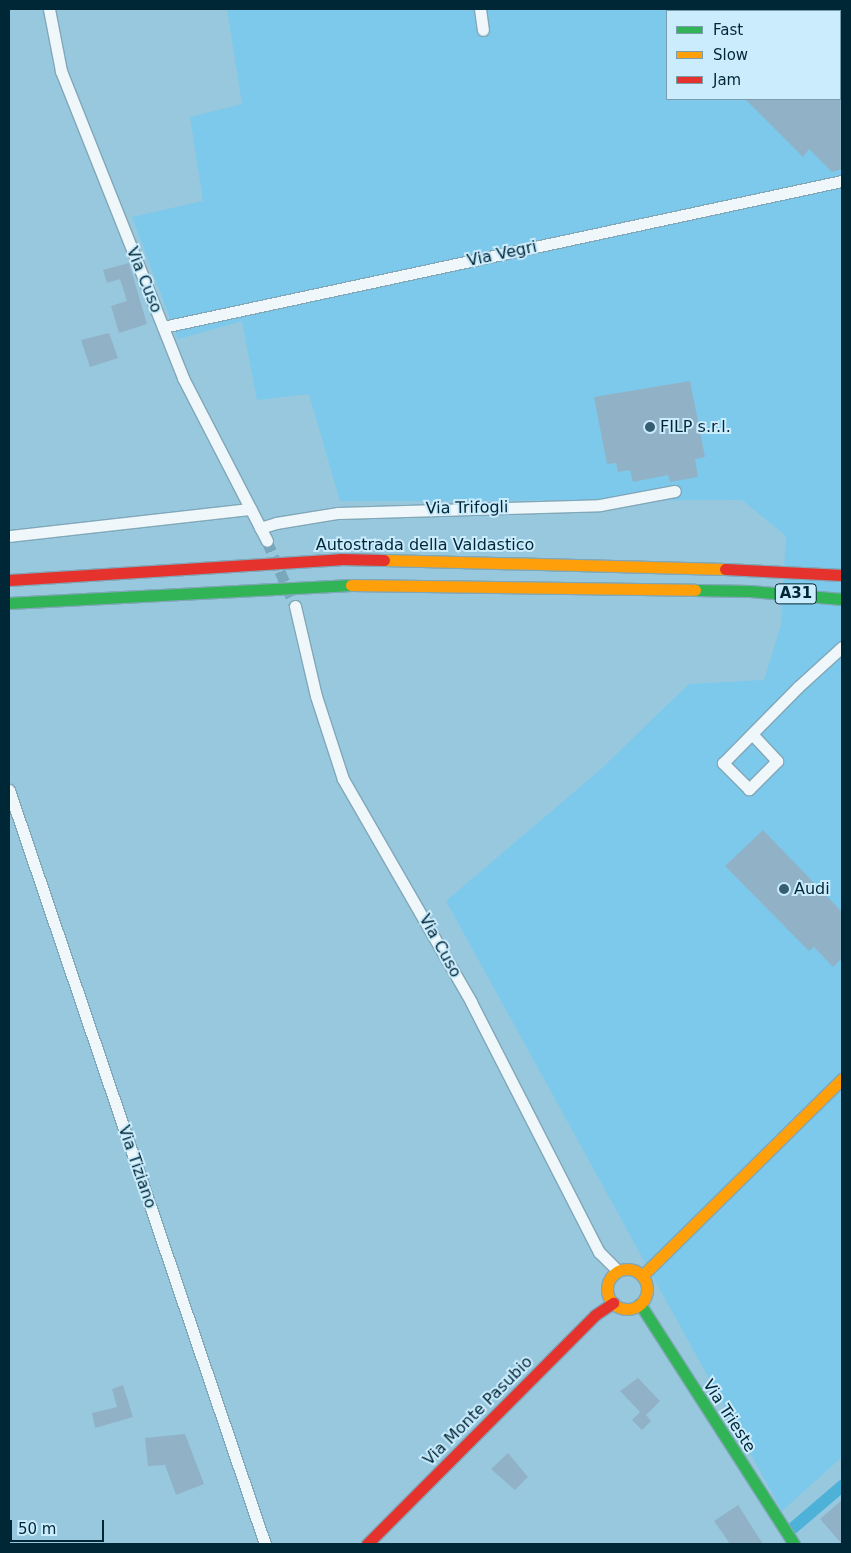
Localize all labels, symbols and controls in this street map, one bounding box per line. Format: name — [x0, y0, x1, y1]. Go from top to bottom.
legend — [666, 10, 841, 100]
text: Fast — [713, 21, 743, 39]
text: Slow — [713, 46, 748, 64]
text: Jam — [713, 71, 741, 89]
street label: Via Vegri — [465, 237, 539, 271]
street label: Via Cuso — [122, 244, 166, 316]
place label: FILP s.r.l. — [660, 417, 731, 437]
marker: FILP s.r.l. — [644, 421, 656, 433]
street label: Via Trifogli — [425, 498, 509, 518]
street label: Autostrada della Valdastico — [316, 535, 534, 555]
road number: A31 — [775, 582, 817, 606]
place label: Audi — [794, 879, 830, 899]
marker: Audi — [778, 883, 790, 895]
street label: Via Cuso — [415, 911, 465, 981]
street label: Via Tiziano — [114, 1123, 160, 1211]
street label: Via Monte Pasubio — [419, 1352, 537, 1470]
street label: Via Trieste — [698, 1376, 760, 1456]
scale bar — [12, 1510, 106, 1542]
text: 50 m — [18, 1520, 56, 1538]

